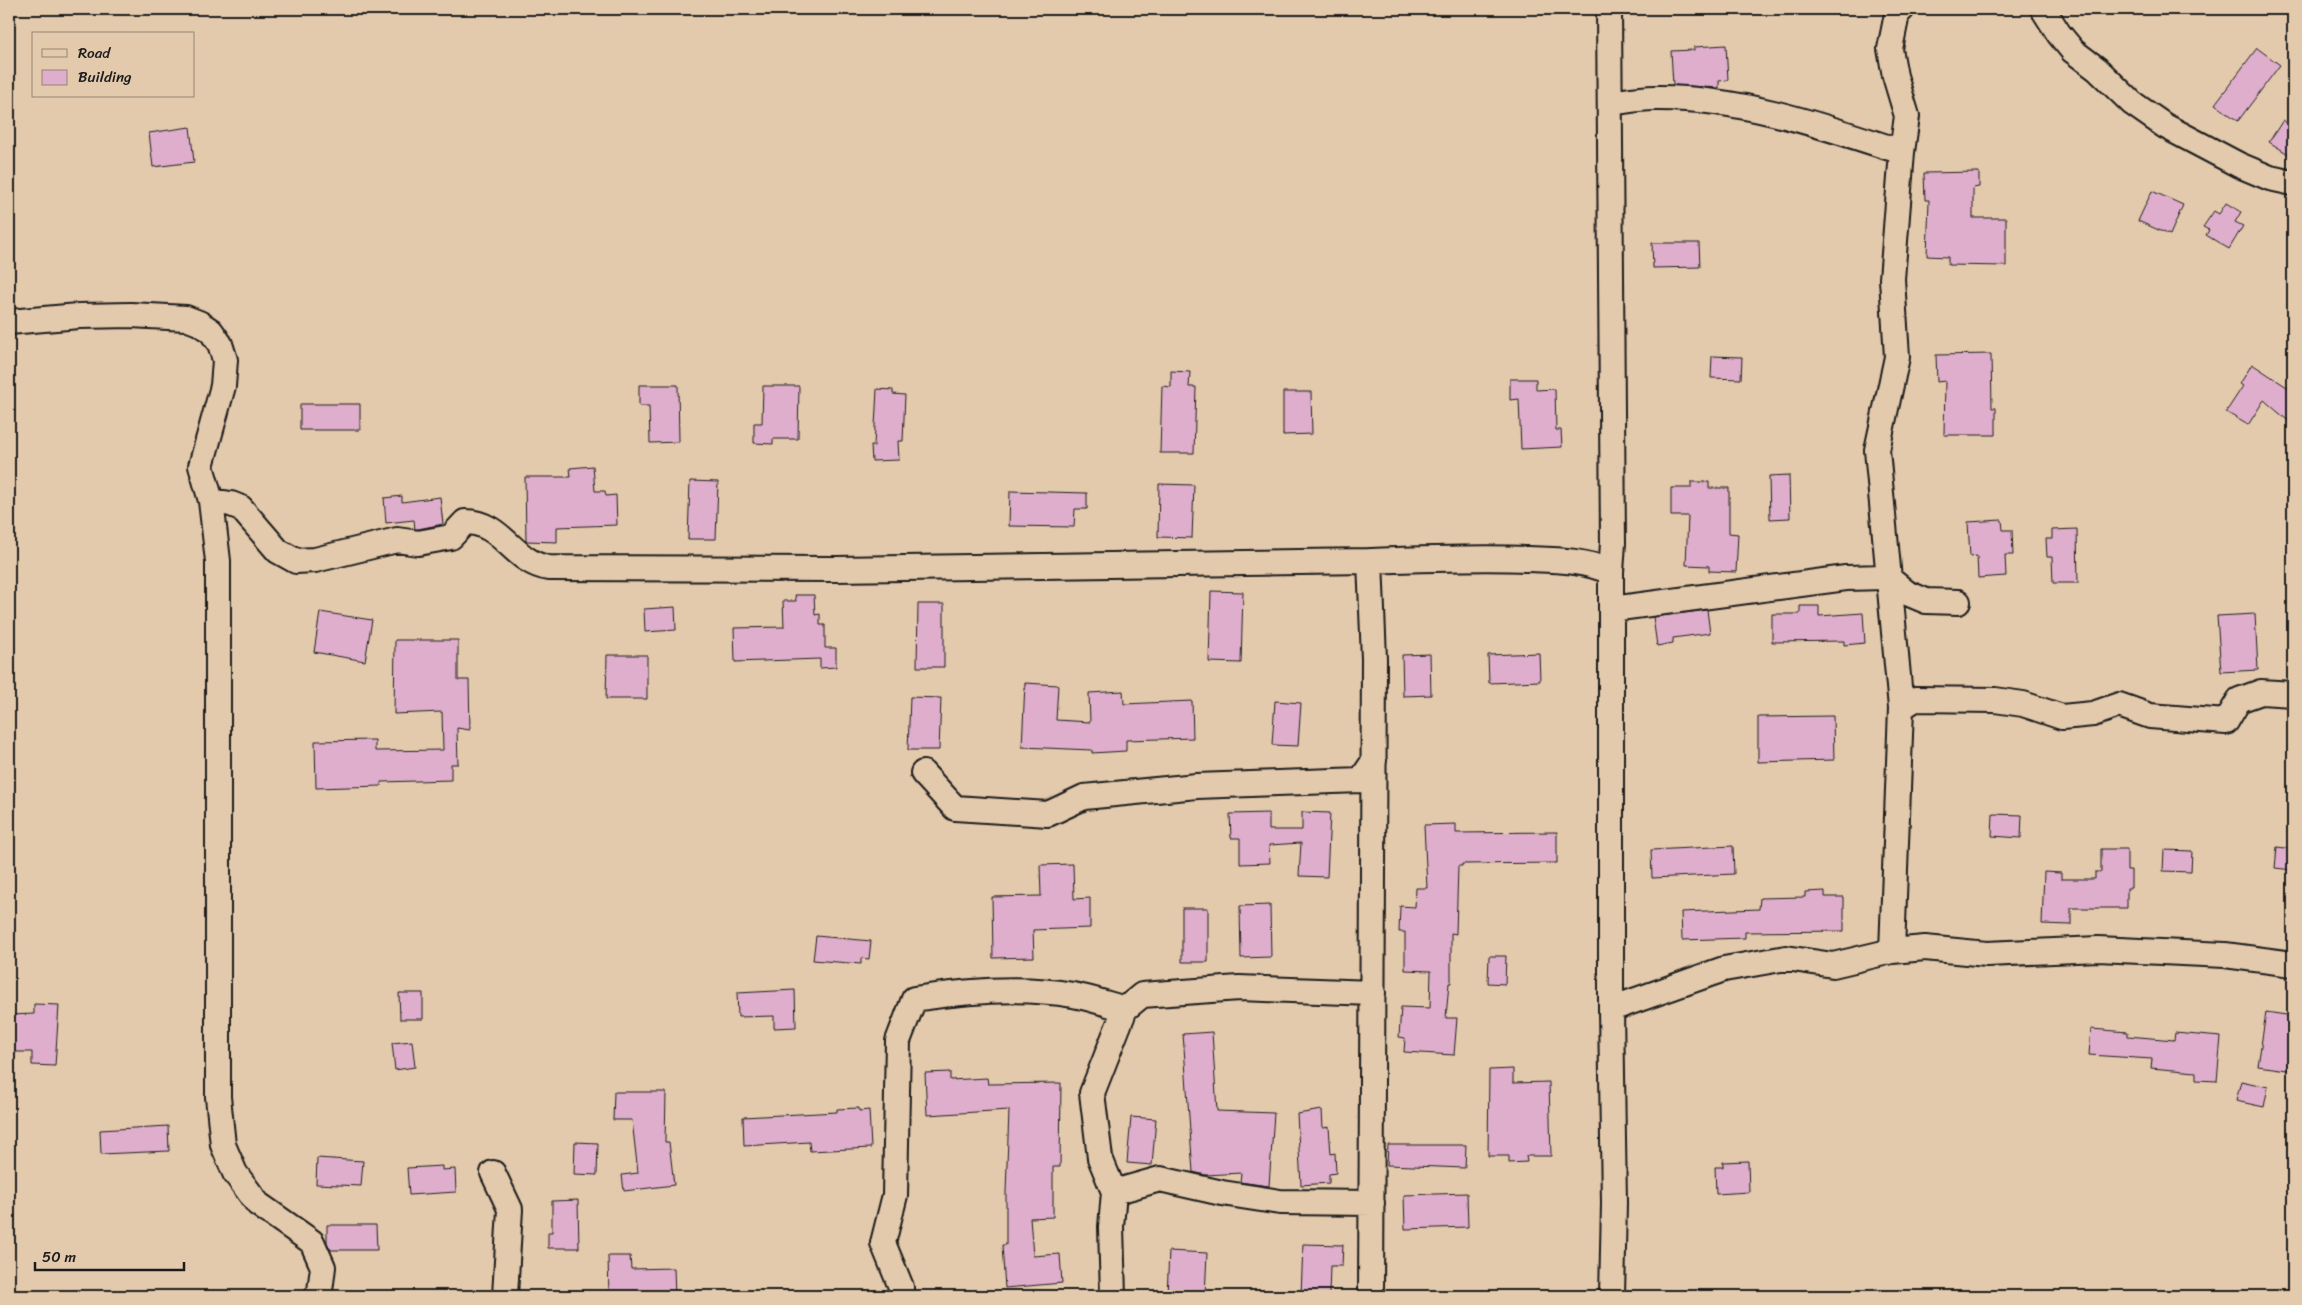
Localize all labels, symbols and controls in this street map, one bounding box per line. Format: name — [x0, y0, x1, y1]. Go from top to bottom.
legend — [32, 32, 195, 98]
text: Road — [78, 40, 111, 66]
text: Building — [78, 64, 132, 90]
scale bar — [35, 1240, 184, 1272]
text: 50 m — [42, 1244, 77, 1270]

